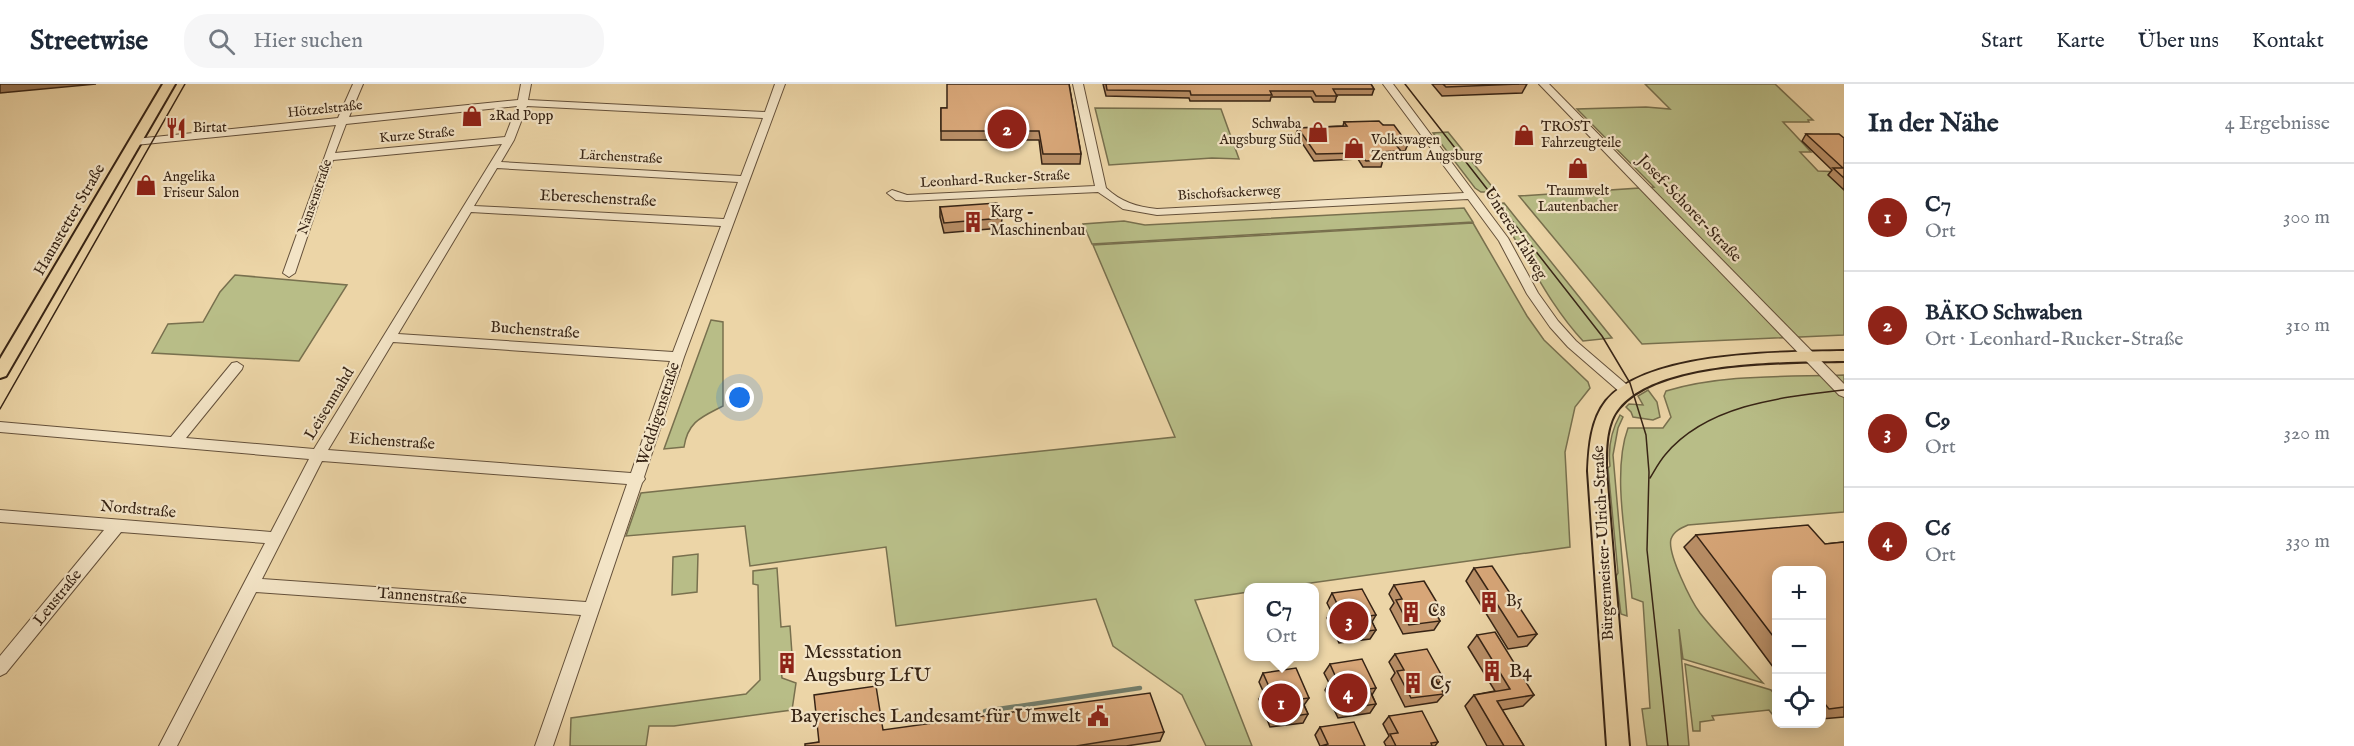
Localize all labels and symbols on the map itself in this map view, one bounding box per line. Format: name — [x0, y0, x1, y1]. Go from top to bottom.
street label: Hötzelstraße — [287, 96, 364, 122]
shop icon: 2Rad Popp — [460, 104, 484, 128]
pin: 2 — [988, 106, 1026, 152]
place label: 2Rad Popp — [489, 107, 554, 125]
place label: Schwaba Augsburg Süd — [1218, 115, 1302, 149]
restaurant icon: Birtat — [164, 116, 188, 140]
place label: TROST Fahrzeugteile — [1541, 118, 1622, 152]
place label: Birtat — [193, 119, 227, 137]
shop icon: Schwaba Augsburg Süd — [1306, 120, 1330, 144]
street label: Kurze Straße — [379, 123, 456, 147]
shop icon: TROST Fahrzeugteile — [1512, 123, 1536, 147]
place label: Volkswagen Zentrum Augsburg — [1370, 131, 1483, 165]
shop icon: Volkswagen Zentrum Augsburg — [1342, 136, 1366, 160]
street label: Lärchenstraße — [579, 146, 663, 168]
street label: Josef-Schorer-Straße — [1631, 150, 1745, 267]
street label: Nansenstraße — [294, 156, 336, 237]
shop icon: Traumwelt Lautenbacher — [1566, 156, 1590, 180]
street label: Haunstetter Straße — [30, 161, 110, 279]
street label: Leonhard-Rucker-Straße — [920, 166, 1071, 192]
place label: Angelika Friseur Salon — [162, 168, 240, 202]
shop icon: Angelika Friseur Salon — [134, 173, 158, 197]
street label: Bischofsackerweg — [1177, 181, 1281, 205]
place label: Traumwelt Lautenbacher — [1538, 182, 1618, 216]
street label: Unterer Talweg — [1479, 184, 1551, 284]
street label: Ebereschenstraße — [539, 186, 657, 212]
place label: Karg - Maschinenbau — [990, 203, 1085, 241]
building icon: Karg - Maschinenbau — [961, 210, 985, 234]
street label: Buchenstraße — [490, 318, 580, 344]
street label: Weddigenstraße — [633, 360, 685, 468]
street label: Leisenmahd — [301, 364, 360, 444]
your location — [725, 383, 754, 412]
street label: Eichenstraße — [348, 429, 436, 455]
street label: Bürgermeister-Ulrich-Straße — [1589, 445, 1619, 641]
street label: Nordstraße — [99, 497, 177, 523]
street label: Leustraße — [29, 566, 87, 630]
street label: Tannenstraße — [377, 584, 467, 610]
building icon: B5 — [1477, 590, 1501, 614]
place label: B5 — [1506, 592, 1523, 612]
pin: 3 — [1330, 598, 1368, 644]
building icon: C8 — [1399, 600, 1423, 624]
place label: C8 — [1428, 602, 1446, 622]
place label: Messstation Augsburg LfU — [803, 640, 932, 688]
building icon: Messstation Augsburg LfU — [775, 651, 799, 675]
building icon: B4 — [1480, 659, 1504, 683]
place label: B4 — [1509, 659, 1532, 684]
pin: 4 — [1328, 670, 1368, 716]
building icon: C5 — [1401, 671, 1425, 695]
place label: C5 — [1430, 671, 1452, 696]
pin: 1 — [1262, 680, 1300, 726]
place label: Bayerisches Landesamt für Umwelt — [790, 704, 1081, 729]
public building icon: Bayerisches Landesamt für Umwelt — [1086, 704, 1110, 728]

